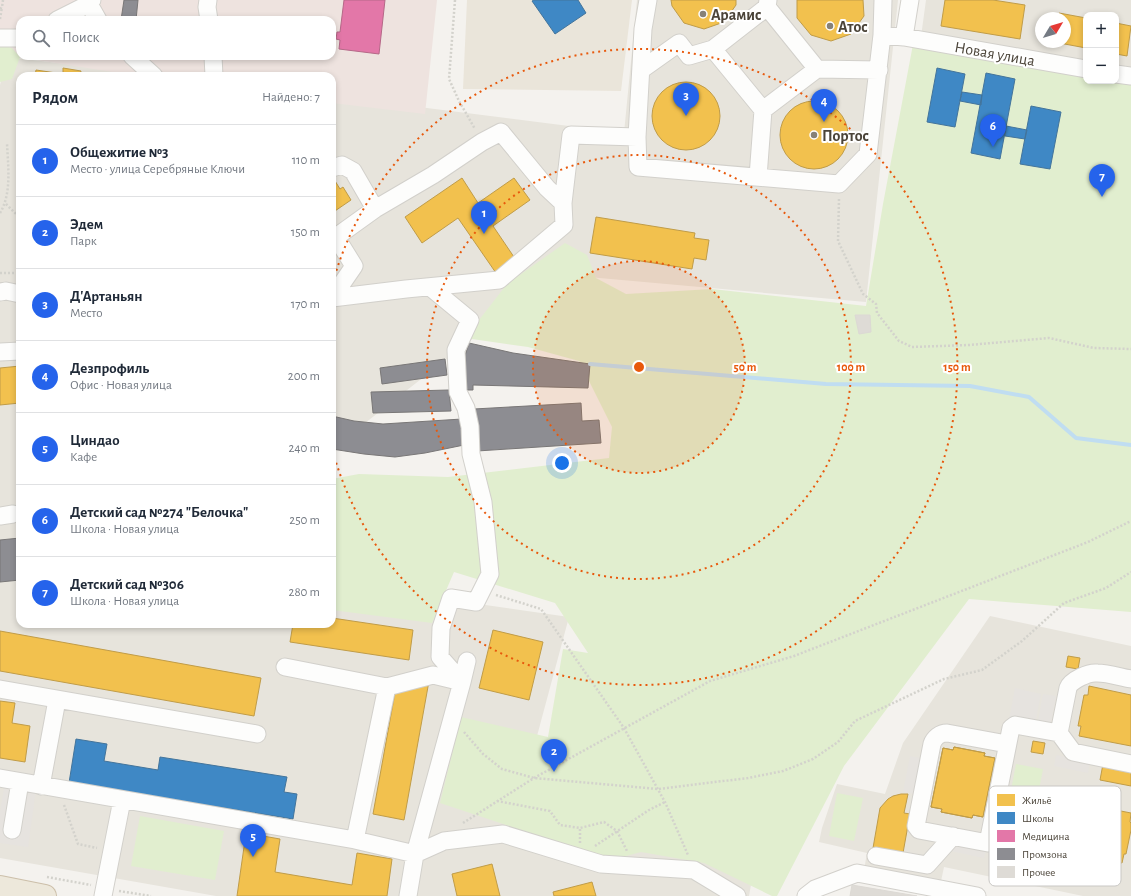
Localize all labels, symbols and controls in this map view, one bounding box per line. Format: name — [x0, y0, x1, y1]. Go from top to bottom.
place label: Арамис — [711, 7, 761, 23]
marker: Арамис — [698, 9, 708, 19]
north arrow — [1035, 12, 1071, 48]
map controls — [1083, 12, 1119, 84]
button: + — [1083, 12, 1119, 48]
search box — [16, 16, 336, 60]
place label: Атос — [838, 19, 868, 35]
marker: Атос — [825, 21, 835, 31]
icon: search — [30, 27, 52, 49]
text: Поиск — [62, 30, 100, 45]
street label: Новая улица — [953, 39, 1036, 70]
button: − — [1083, 48, 1119, 84]
pin: 3 — [673, 83, 699, 116]
text: Рядом — [32, 89, 78, 106]
pin: 4 — [811, 89, 837, 122]
text: Найдено: 7 — [262, 91, 320, 104]
pin: 6 — [980, 114, 1006, 147]
place label: Портос — [822, 128, 869, 144]
marker: Портос — [809, 130, 819, 140]
text: Общежитие №3 — [70, 145, 169, 160]
text: 1 — [43, 154, 47, 167]
text: 110 m — [292, 154, 320, 167]
text: Место · улица Серебряные Ключи — [70, 163, 245, 176]
pin: 7 — [1089, 164, 1115, 197]
pin: 1 — [471, 201, 497, 234]
text: Эдем — [70, 217, 103, 232]
text: 2 — [42, 226, 48, 239]
text: 150 m — [291, 226, 320, 239]
text: Парк — [70, 235, 97, 248]
text: Д'Артаньян — [70, 289, 143, 304]
text: 3 — [42, 298, 48, 311]
text: 170 m — [291, 298, 320, 311]
text: Место — [70, 307, 102, 320]
centre of rings — [632, 360, 646, 374]
text: Дезпрофиль — [70, 361, 149, 376]
text: 50 m — [734, 361, 757, 373]
text: 100 m — [837, 361, 865, 373]
text: 150 m — [943, 361, 971, 373]
text: 4 — [42, 370, 48, 383]
text: 200 m — [288, 370, 320, 383]
text: Офис · Новая улица — [70, 379, 172, 392]
text: Циндао — [70, 433, 120, 448]
text: 5 — [42, 442, 48, 455]
text: 240 m — [288, 442, 320, 455]
text: Кафе — [70, 451, 97, 464]
your location — [552, 453, 572, 473]
text: Детский сад №274 "Белочка" — [70, 505, 248, 520]
text: 6 — [42, 514, 48, 527]
text: 250 m — [289, 514, 320, 527]
text: Школа · Новая улица — [70, 523, 179, 536]
text: Детский сад №306 — [70, 577, 184, 592]
text: 7 — [42, 586, 48, 599]
text: 280 m — [289, 586, 320, 599]
text: Школа · Новая улица — [70, 595, 179, 608]
pin: 2 — [541, 739, 567, 772]
legend — [989, 786, 1121, 886]
text: Жильё — [1022, 795, 1052, 806]
text: Школы — [1022, 813, 1054, 824]
pin: 5 — [240, 824, 266, 857]
text: Медицина — [1022, 831, 1070, 842]
text: Промзона — [1022, 849, 1067, 860]
text: Прочее — [1022, 867, 1055, 878]

